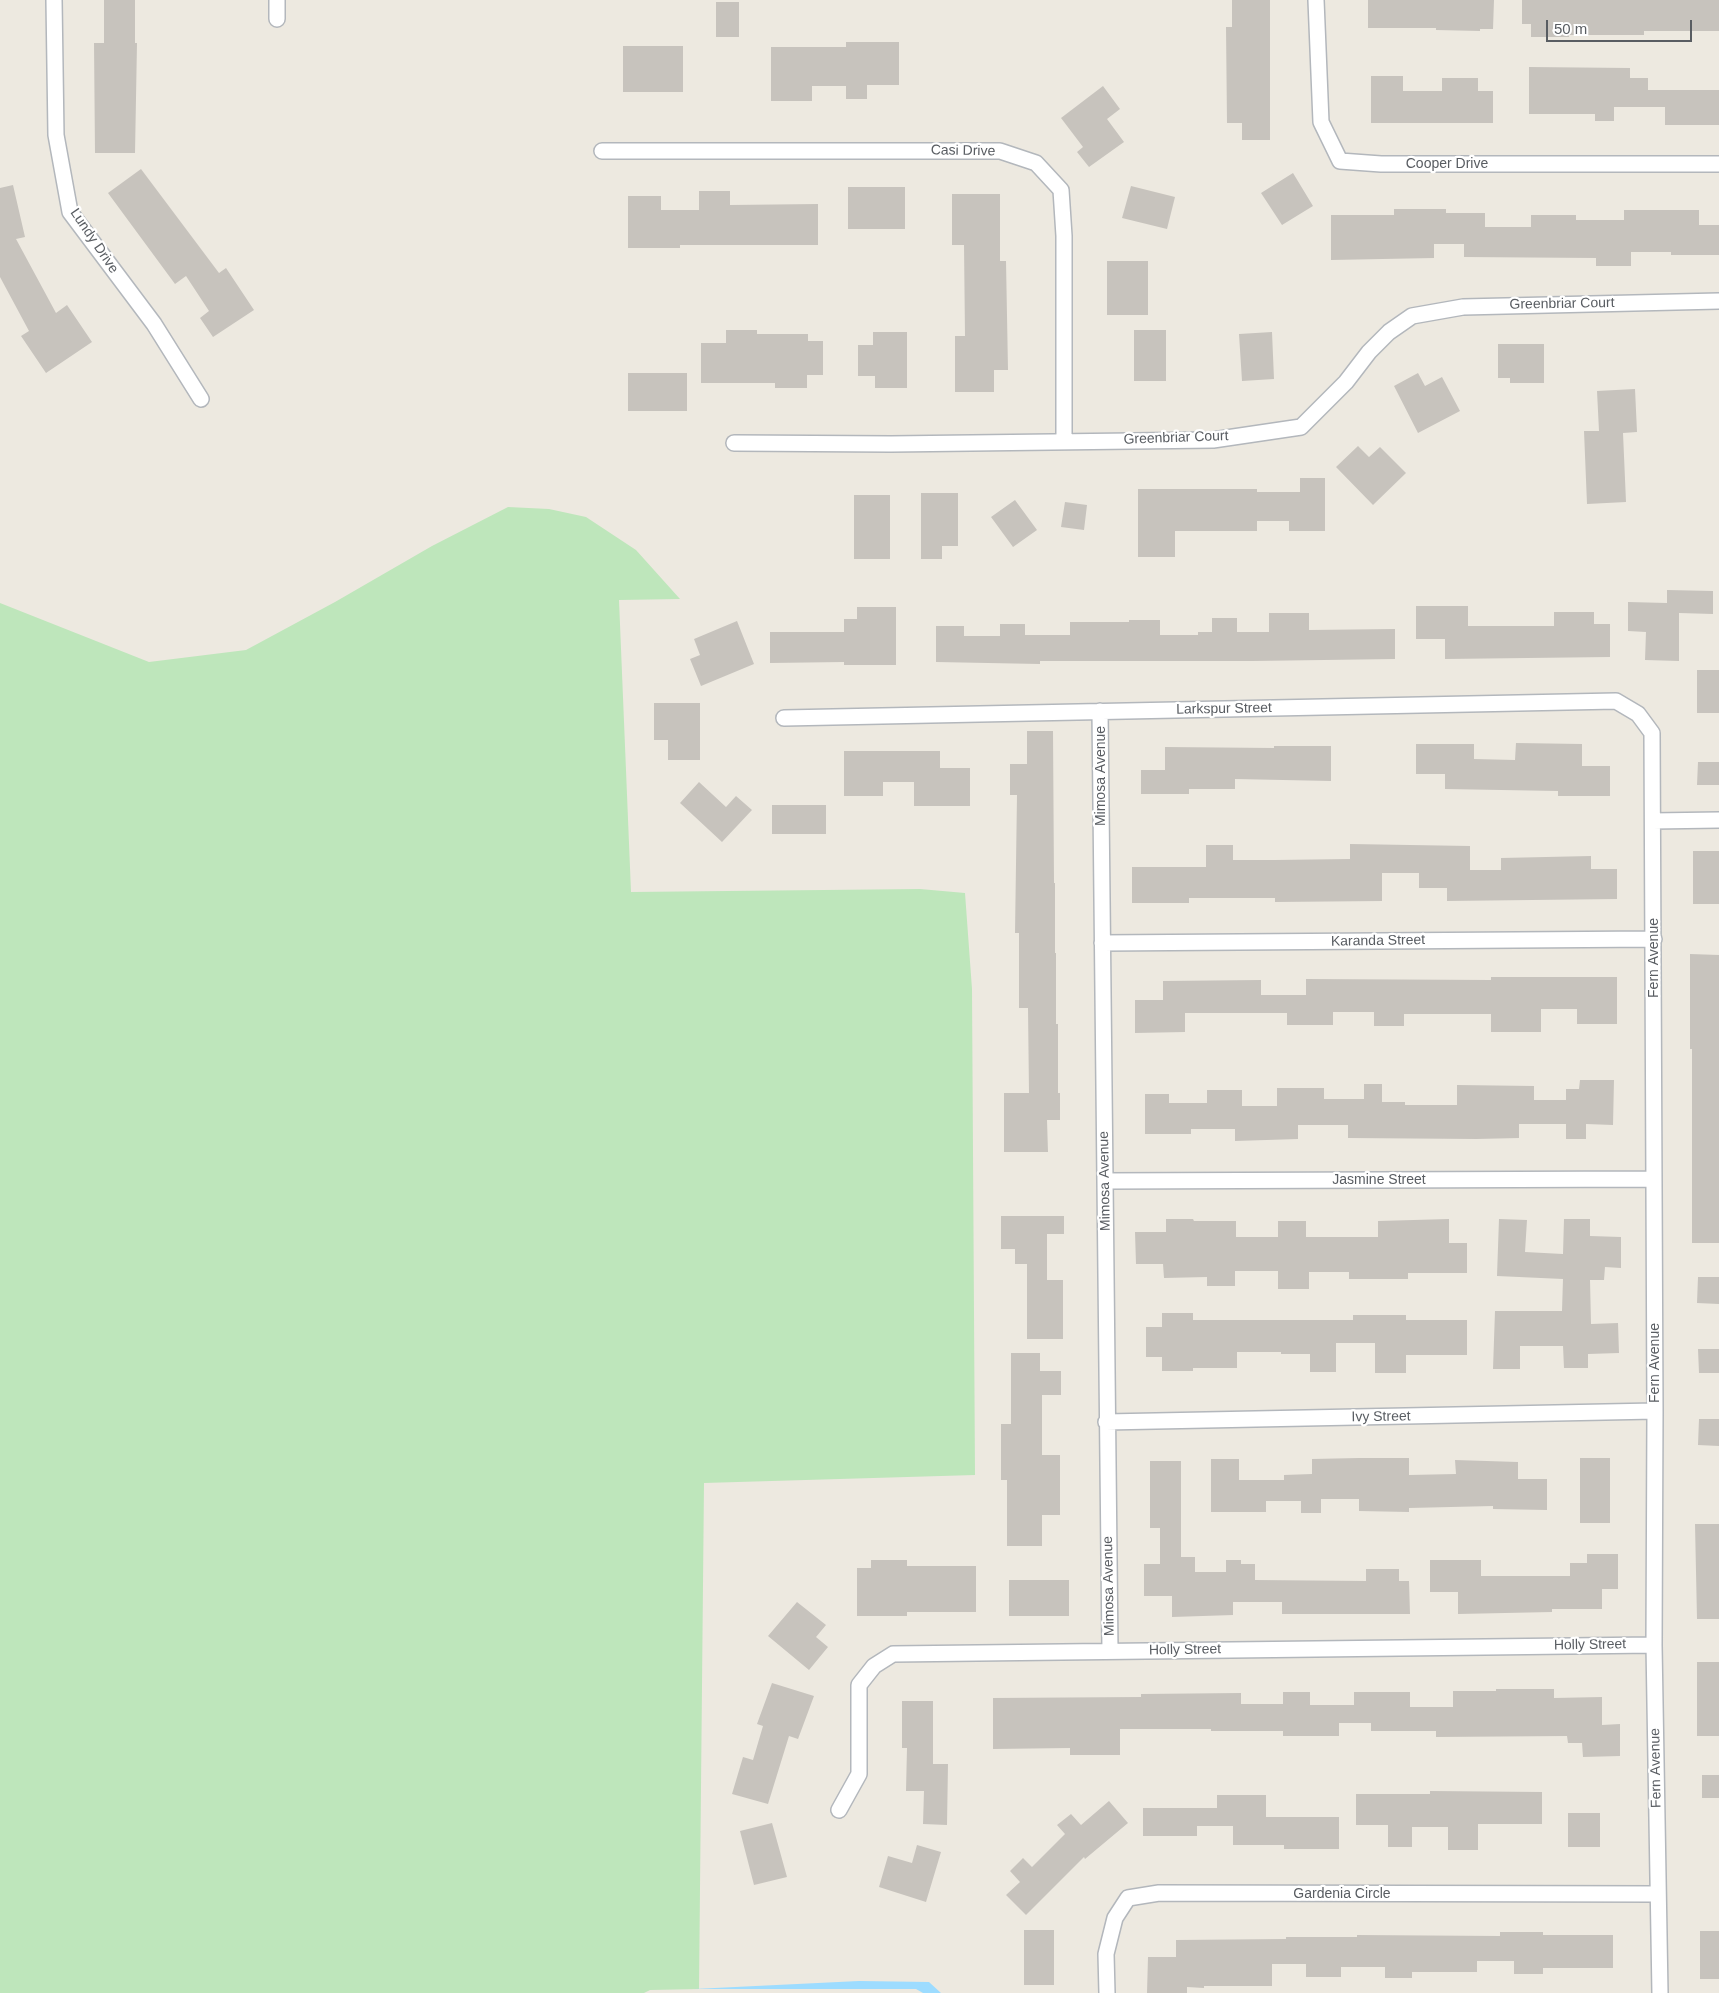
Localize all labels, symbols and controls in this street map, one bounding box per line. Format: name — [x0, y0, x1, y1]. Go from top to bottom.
scale bar — [1549, 10, 1695, 42]
text: 50 m — [1554, 20, 1587, 37]
street label: Casi Drive — [931, 142, 995, 160]
street label: Cooper Drive — [1406, 156, 1488, 172]
street label: Lundy Drive — [66, 205, 122, 277]
street label: Greenbriar Court — [1509, 295, 1615, 313]
street label: Greenbriar Court — [1123, 428, 1229, 448]
street label: Larkspur Street — [1176, 700, 1272, 718]
street label: Mimosa Avenue — [1093, 726, 1109, 826]
street label: Fern Avenue — [1646, 918, 1662, 998]
street label: Karanda Street — [1331, 932, 1425, 950]
street label: Mimosa Avenue — [1096, 1131, 1114, 1231]
street label: Jasmine Street — [1332, 1172, 1426, 1188]
street label: Fern Avenue — [1647, 1323, 1663, 1403]
street label: Ivy Street — [1351, 1408, 1411, 1426]
street label: Mimosa Avenue — [1100, 1536, 1118, 1636]
street label: Holly Street — [1554, 1636, 1626, 1654]
street label: Holly Street — [1149, 1641, 1221, 1659]
street label: Fern Avenue — [1647, 1728, 1665, 1808]
street label: Gardenia Circle — [1293, 1886, 1391, 1902]

